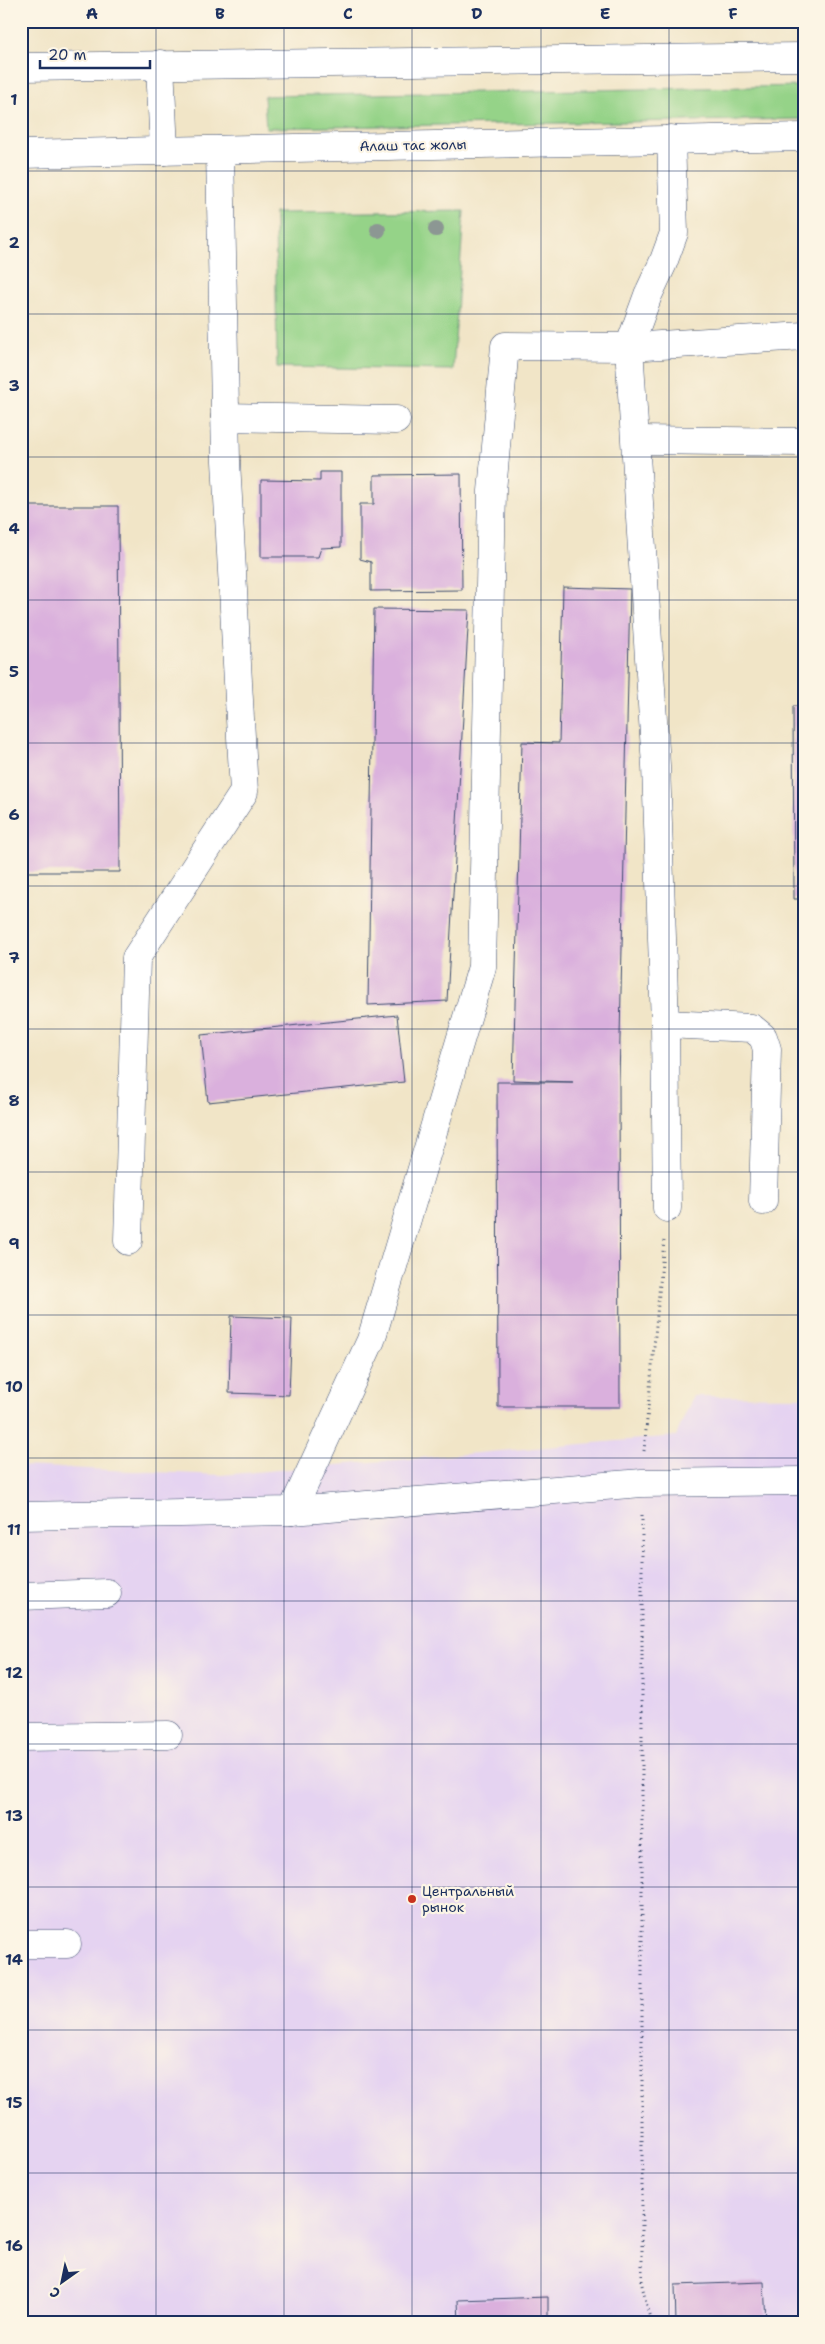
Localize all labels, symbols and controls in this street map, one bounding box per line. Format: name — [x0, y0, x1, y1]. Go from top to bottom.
text: A — [86, 3, 98, 24]
text: B — [215, 3, 225, 24]
text: C — [343, 3, 353, 24]
text: D — [471, 3, 483, 24]
text: E — [600, 3, 610, 24]
text: F — [728, 3, 738, 24]
scale bar — [40, 38, 150, 70]
text: 20 m — [48, 45, 87, 65]
text: 1 — [10, 89, 18, 110]
street label: Алаш тас жолы — [359, 135, 467, 155]
text: 2 — [8, 232, 20, 253]
text: 3 — [8, 375, 20, 396]
text: 4 — [8, 518, 20, 539]
text: 5 — [9, 661, 19, 682]
text: 6 — [8, 804, 20, 825]
text: 7 — [8, 947, 20, 968]
text: 8 — [8, 1090, 20, 1111]
text: 9 — [8, 1233, 20, 1254]
text: 10 — [5, 1376, 23, 1397]
text: 11 — [7, 1519, 21, 1540]
text: 12 — [5, 1662, 23, 1683]
text: 13 — [5, 1805, 23, 1826]
place label: Центральный рынок — [422, 1882, 514, 1916]
marker: Центральный рынок — [406, 1893, 418, 1905]
text: 14 — [5, 1949, 23, 1970]
text: 15 — [5, 2092, 23, 2113]
text: 16 — [5, 2235, 23, 2256]
north arrow — [38, 2256, 88, 2306]
text: С — [46, 2283, 63, 2303]

